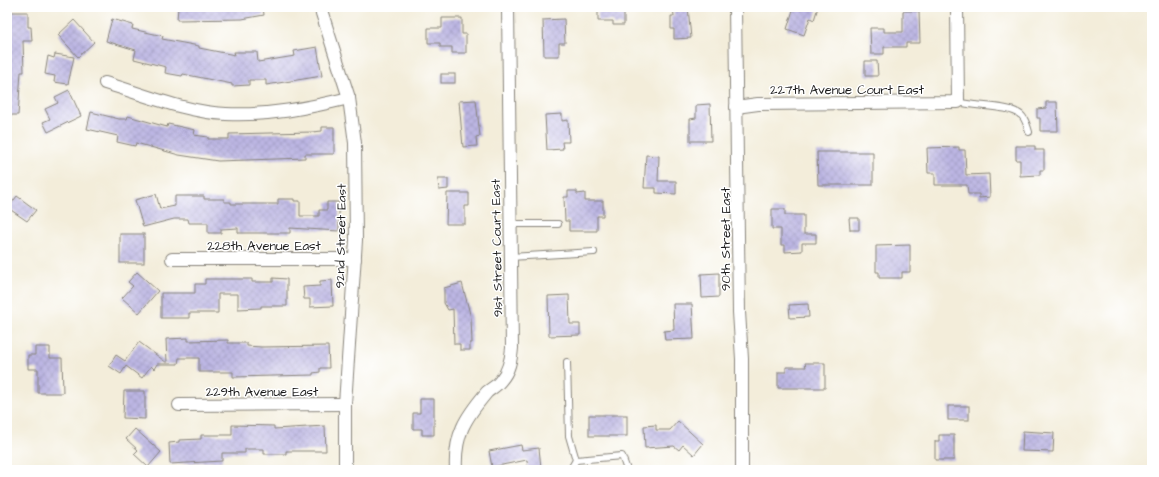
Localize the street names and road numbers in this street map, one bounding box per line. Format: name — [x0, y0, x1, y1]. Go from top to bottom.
street label: 227th Avenue Court East — [770, 81, 925, 99]
street label: 91st Street Court East — [487, 178, 507, 317]
street label: 92nd Street East — [331, 183, 351, 288]
street label: 90th Street East — [717, 186, 735, 291]
street label: 228th Avenue East — [207, 237, 322, 255]
street label: 229th Avenue East — [206, 383, 319, 401]

